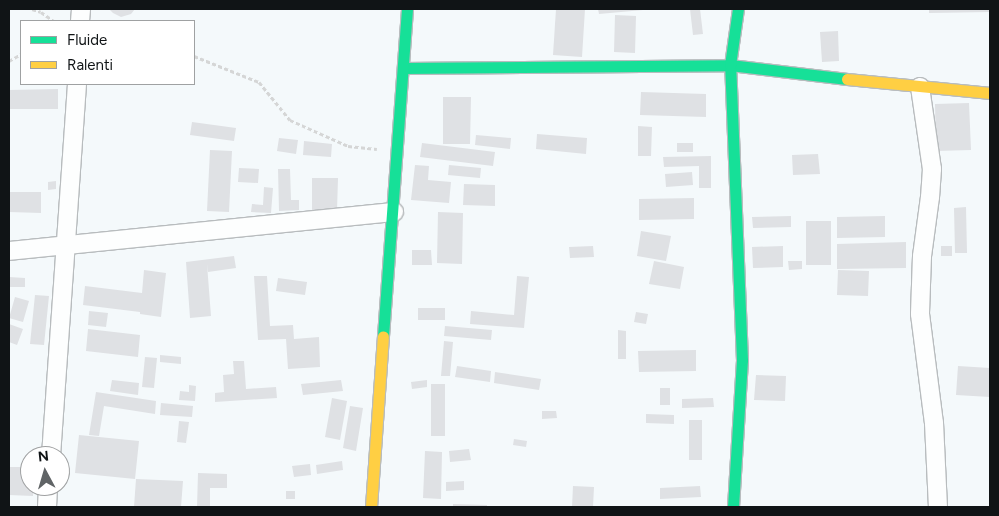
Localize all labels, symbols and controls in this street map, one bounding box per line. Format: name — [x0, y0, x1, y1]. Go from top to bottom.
legend — [20, 20, 195, 85]
text: Fluide — [67, 31, 107, 49]
text: Ralenti — [67, 56, 113, 74]
north arrow — [20, 446, 70, 496]
text: N — [37, 448, 50, 466]

